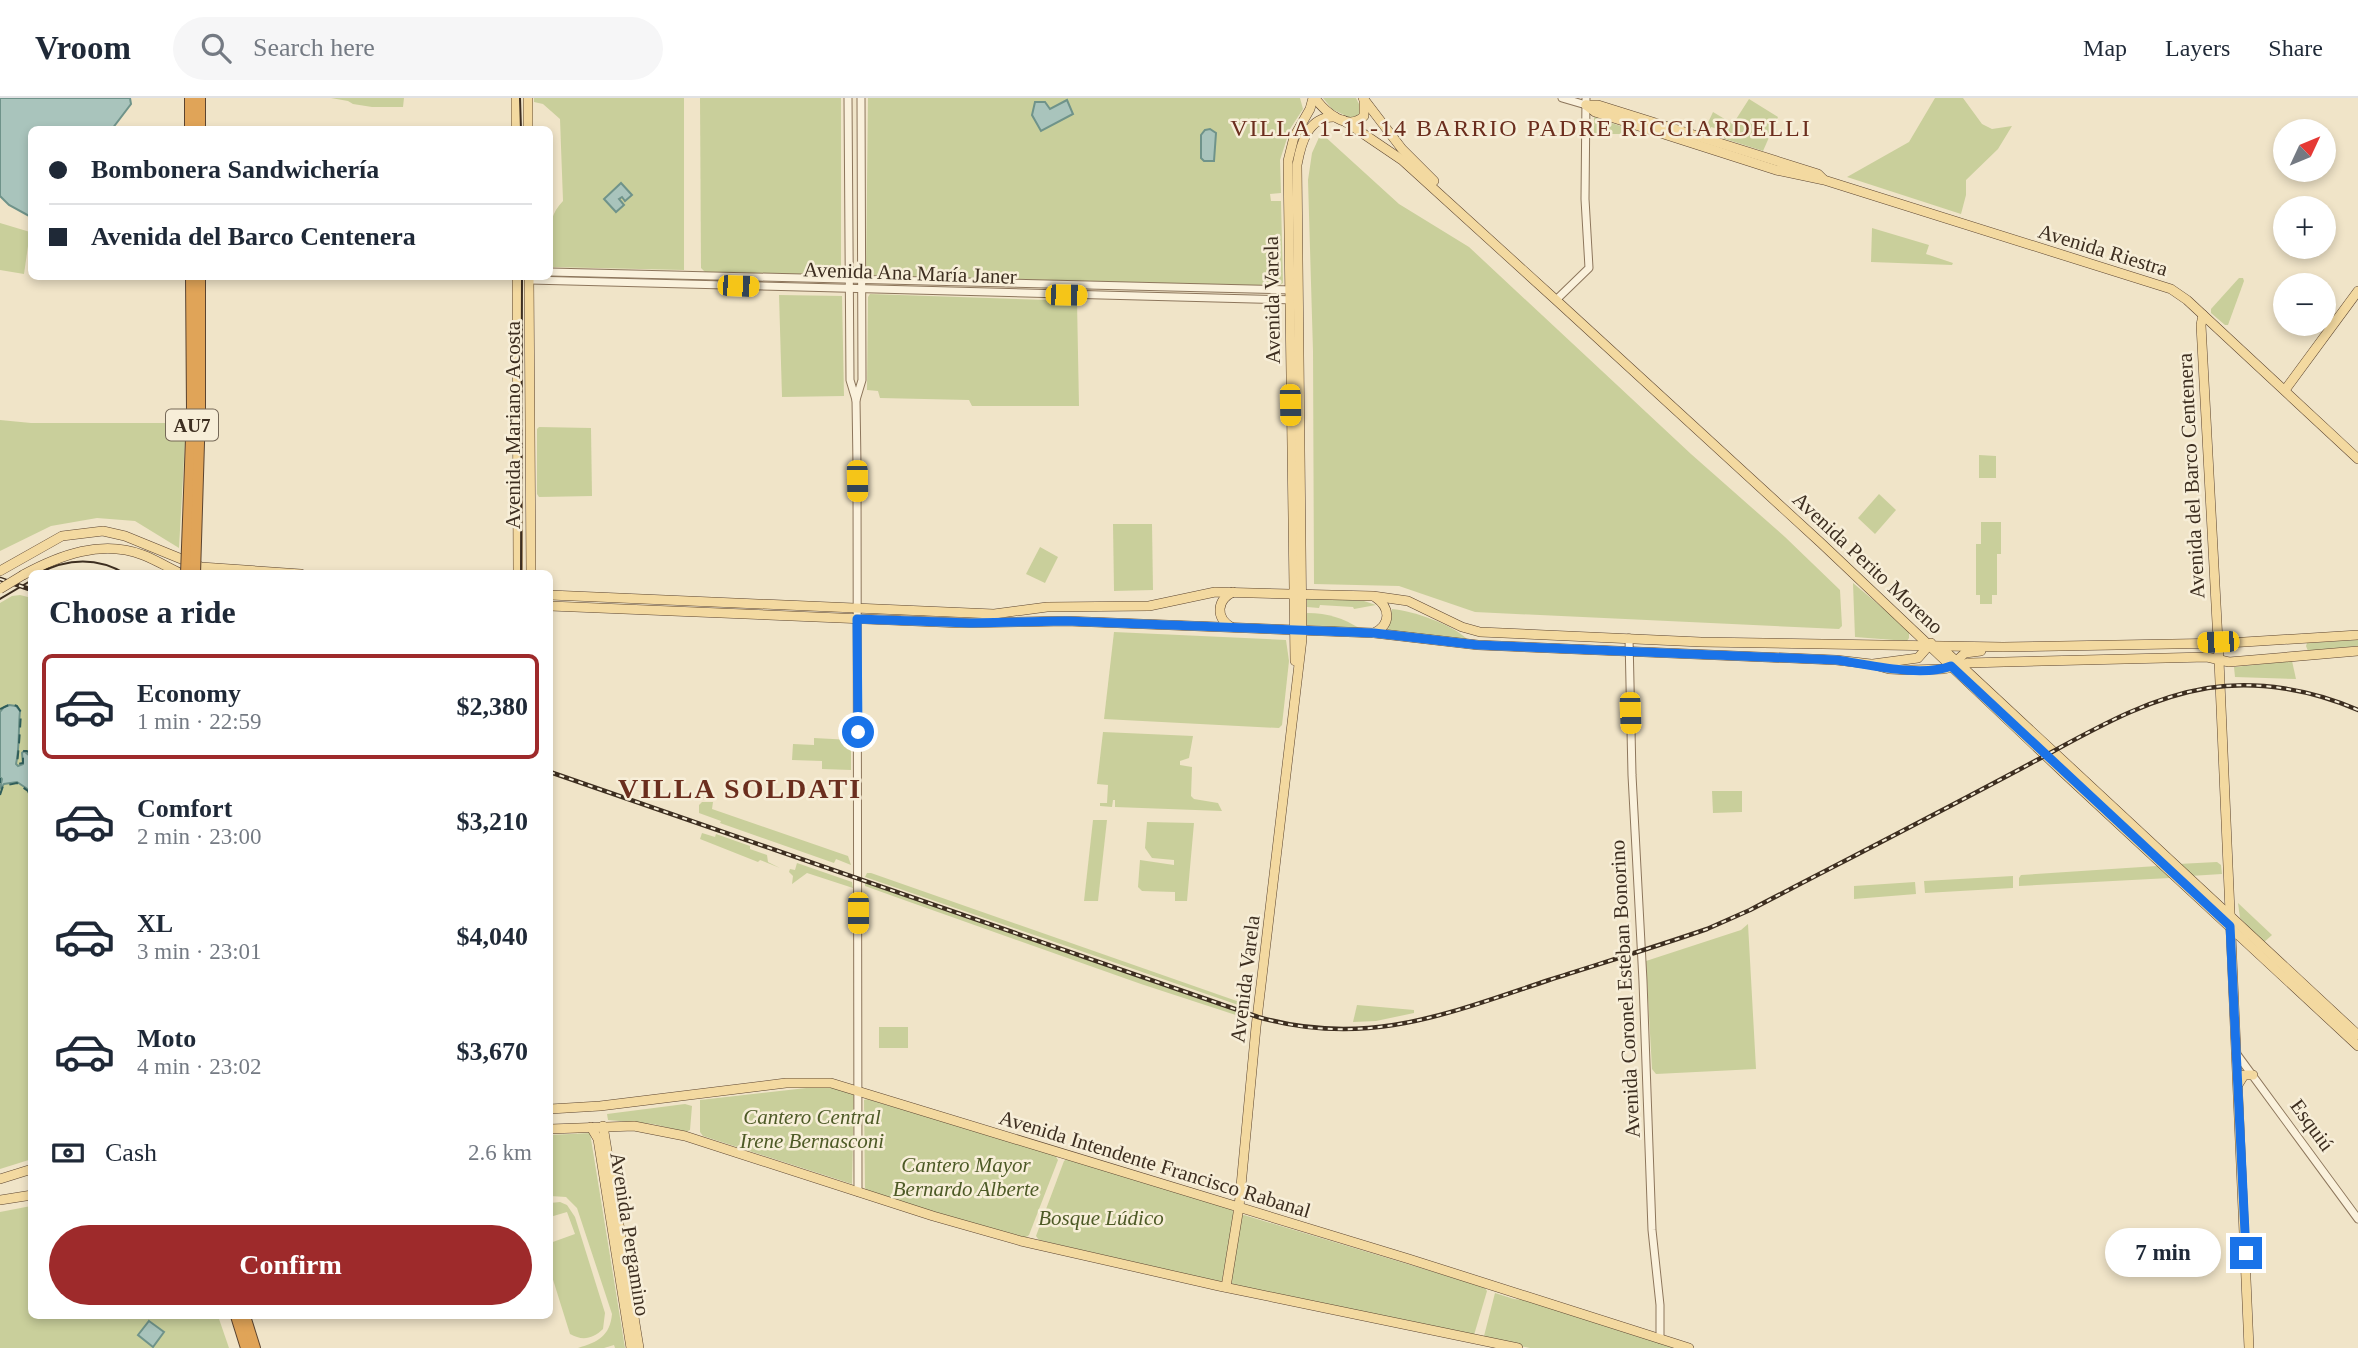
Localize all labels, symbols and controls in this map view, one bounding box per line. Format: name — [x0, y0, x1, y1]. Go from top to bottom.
search box — [173, 17, 663, 80]
icon: search — [197, 29, 235, 67]
text: Vroom — [35, 30, 131, 66]
text: Search here — [253, 33, 375, 62]
text: Map — [2083, 35, 2127, 61]
text: Layers — [2165, 35, 2230, 61]
text: Share — [2268, 35, 2323, 61]
district label: VILLA 1-11-14 BARRIO PADRE RICCIARDELLI — [1230, 115, 1812, 141]
north arrow — [2273, 119, 2336, 182]
map controls — [2273, 119, 2336, 336]
text: Bombonera Sandwichería — [91, 155, 379, 184]
button: + — [2273, 196, 2336, 259]
street label: Avenida Riestra — [2035, 219, 2171, 281]
text: Avenida del Barco Centenera — [91, 222, 416, 251]
street label: Avenida Varela — [1259, 235, 1285, 364]
street label: Avenida Ana María Janer — [803, 257, 1017, 289]
button: − — [2273, 273, 2336, 336]
car — [717, 275, 760, 297]
car — [1045, 284, 1088, 306]
street label: Avenida Mariano Acosta — [501, 320, 525, 529]
street label: Avenida del Barco Centenera — [2173, 352, 2209, 600]
car — [1280, 384, 1301, 426]
road number: AU7 — [166, 410, 218, 440]
car — [847, 460, 868, 502]
street label: Avenida Perito Moreno — [1788, 487, 1948, 639]
text: Choose a ride — [49, 594, 236, 630]
car — [2197, 631, 2240, 653]
icon: car — [53, 675, 116, 738]
text: Economy — [137, 679, 241, 708]
text: $2,380 — [457, 692, 528, 721]
car — [1619, 692, 1642, 734]
text: 1 min · 22:59 — [137, 709, 262, 734]
route start — [842, 716, 874, 748]
district label: VILLA SOLDATI — [618, 773, 862, 804]
icon: car — [53, 790, 116, 853]
text: Comfort — [137, 794, 232, 823]
text: $3,210 — [457, 807, 528, 836]
text: 2 min · 23:00 — [137, 824, 262, 849]
street label: Avenida Coronel Esteban Bonorino — [1605, 839, 1645, 1139]
car — [848, 892, 869, 934]
icon: car — [53, 905, 116, 968]
text: XL — [137, 909, 173, 938]
street label: Avenida Varela — [1225, 913, 1265, 1044]
text: $4,040 — [457, 922, 528, 951]
text: 3 min · 23:01 — [137, 939, 262, 964]
icon: car — [53, 1020, 116, 1083]
text: Moto — [137, 1024, 196, 1053]
text: $3,670 — [457, 1037, 528, 1066]
text: 4 min · 23:02 — [137, 1054, 262, 1079]
street label: Esquiú — [2285, 1094, 2339, 1156]
park label: Cantero Central Irene Bernasconi — [739, 1105, 884, 1153]
street label: Avenida Intendente Francisco Rabanal — [996, 1105, 1314, 1223]
icon: cash — [49, 1134, 87, 1172]
text: Cash — [105, 1138, 157, 1167]
text: 2.6 km — [468, 1140, 532, 1165]
street label: Avenida Pergamino — [605, 1150, 655, 1318]
park label: Cantero Mayor Bernardo Alberte — [893, 1153, 1039, 1201]
park label: Bosque Lúdico — [1038, 1206, 1164, 1230]
button: Confirm — [49, 1225, 532, 1305]
callout: 7 min — [2106, 1228, 2222, 1278]
route end — [2230, 1237, 2262, 1269]
text: 7 min — [2135, 1240, 2191, 1265]

